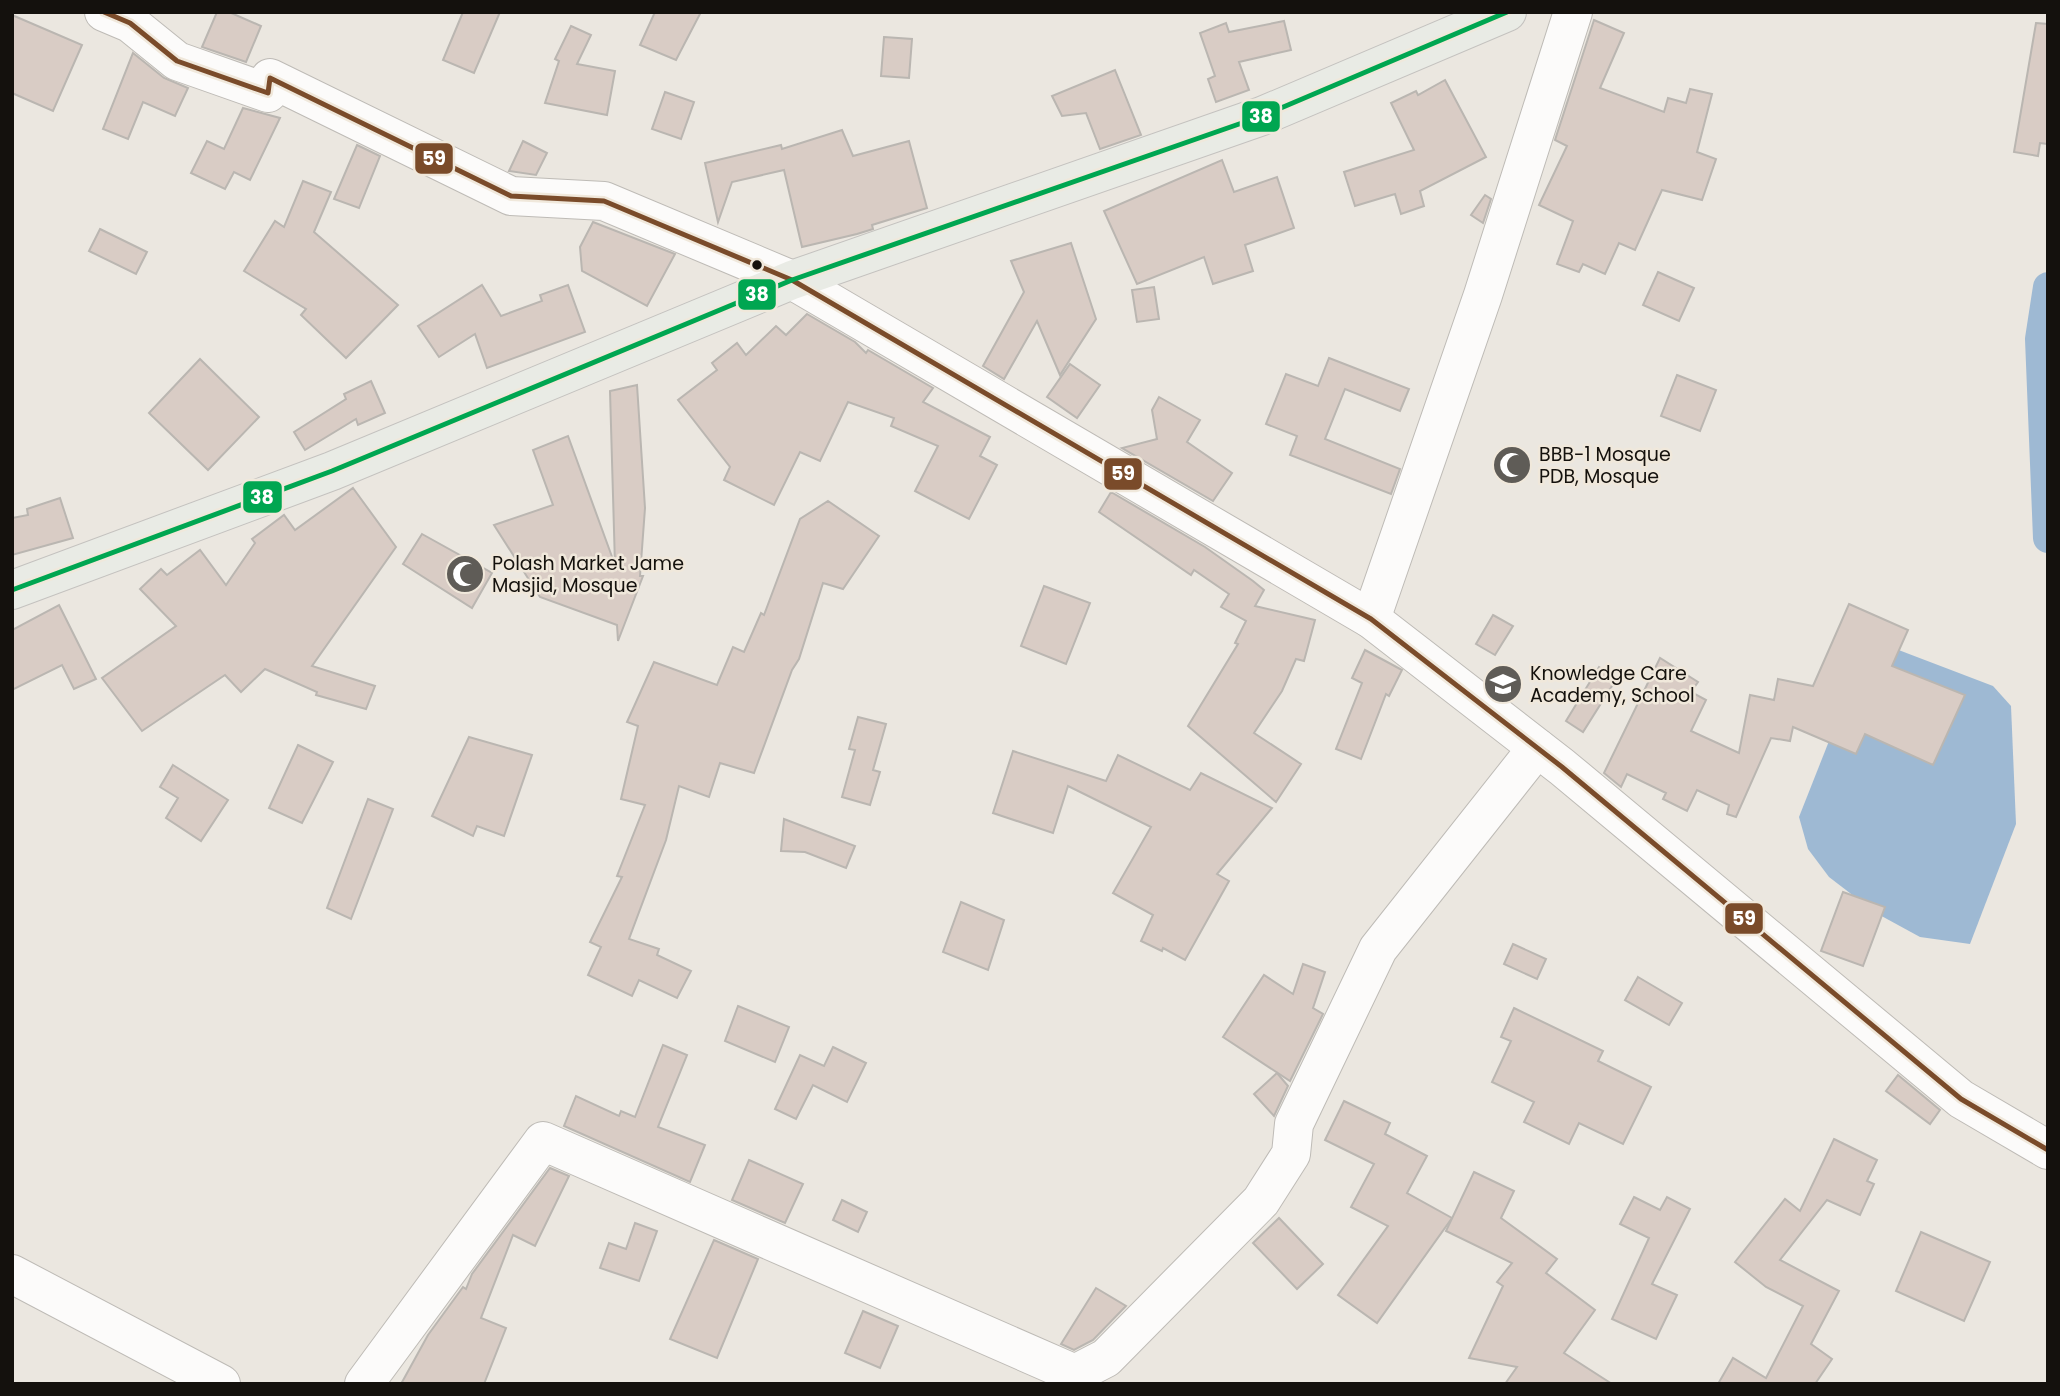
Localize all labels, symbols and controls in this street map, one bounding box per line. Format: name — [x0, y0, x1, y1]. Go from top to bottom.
line badge: 38 — [1241, 100, 1281, 133]
text: 38 — [1249, 103, 1273, 130]
line badge: 59 — [414, 142, 454, 175]
text: 59 — [422, 145, 446, 172]
unlabelled marker — [750, 258, 764, 272]
line badge: 38 — [737, 278, 777, 311]
text: 38 — [745, 281, 769, 308]
place label: BBB-1 Mosque PDB, Mosque — [1539, 441, 1671, 490]
mosque icon: BBB-1 Mosque PDB, Mosque — [1491, 444, 1533, 486]
line badge: 59 — [1103, 457, 1143, 491]
text: 59 — [1111, 460, 1135, 487]
line badge: 38 — [242, 480, 283, 514]
text: 38 — [250, 484, 274, 511]
place label: Polash Market Jame Masjid, Mosque — [492, 550, 684, 599]
mosque icon: Polash Market Jame Masjid, Mosque — [444, 553, 486, 595]
place label: Knowledge Care Academy, School — [1530, 660, 1695, 709]
school or university icon: Knowledge Care Academy, School — [1482, 663, 1524, 705]
line badge: 59 — [1724, 902, 1764, 935]
text: 59 — [1732, 905, 1756, 932]

